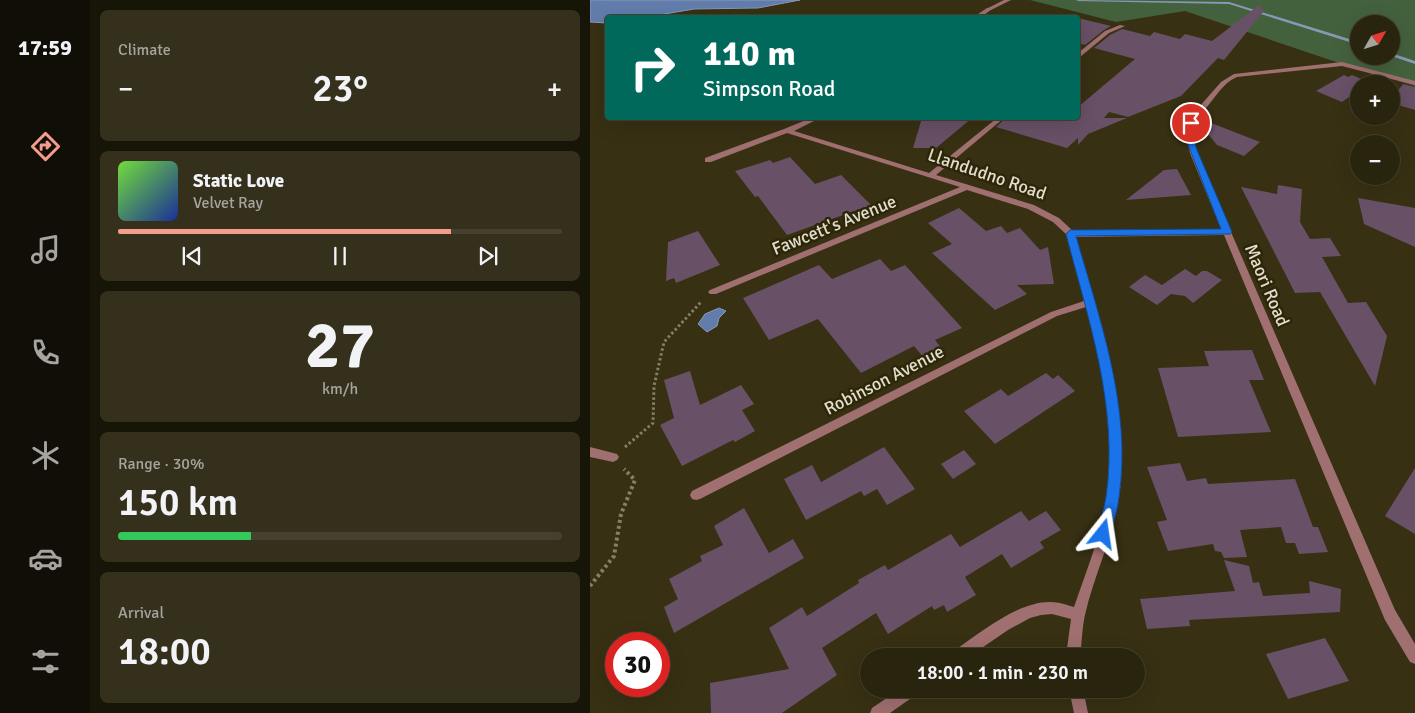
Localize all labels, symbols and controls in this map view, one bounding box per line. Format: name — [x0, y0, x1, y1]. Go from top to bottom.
north arrow — [1350, 15, 1400, 65]
map controls — [1350, 15, 1400, 185]
text: 110 m — [703, 32, 796, 75]
text: 17:59 — [18, 34, 72, 61]
icon: right — [620, 35, 685, 100]
text: Climate — [118, 40, 171, 60]
text: 23° — [312, 65, 368, 112]
text: − — [118, 72, 133, 106]
text: + — [547, 72, 562, 106]
text: Simpson Road — [703, 75, 835, 102]
button: + — [1350, 75, 1400, 125]
pin — [1170, 102, 1212, 144]
icon: arrive — [1177, 109, 1205, 137]
icon: directions — [28, 129, 63, 164]
button: − — [1350, 135, 1400, 185]
street label: Llandudno Road — [925, 143, 1049, 205]
text: Static Love — [193, 169, 284, 193]
street label: Fawcett's Avenue — [769, 190, 899, 260]
text: Velvet Ray — [193, 193, 263, 213]
icon: music — [28, 232, 63, 267]
street label: Maori Road — [1240, 241, 1294, 329]
icon: previous — [178, 242, 206, 270]
icon: pause — [326, 242, 354, 270]
icon: next — [474, 242, 502, 270]
text: 27 — [305, 306, 375, 386]
icon: phone — [28, 335, 63, 370]
street label: Robinson Avenue — [820, 340, 948, 420]
text: km/h — [322, 379, 358, 399]
icon: climate — [28, 438, 63, 473]
text: Range · 30% — [118, 454, 204, 474]
text: 150 km — [118, 479, 238, 526]
position arrow — [1076, 507, 1128, 559]
icon: car — [28, 541, 63, 576]
text: Arrival — [118, 603, 164, 623]
text: 18:00 — [118, 628, 211, 675]
speed limit sign: 30 — [605, 632, 670, 697]
icon: filters — [28, 644, 63, 679]
text: 18:00 · 1 min · 230 m — [917, 661, 1088, 685]

